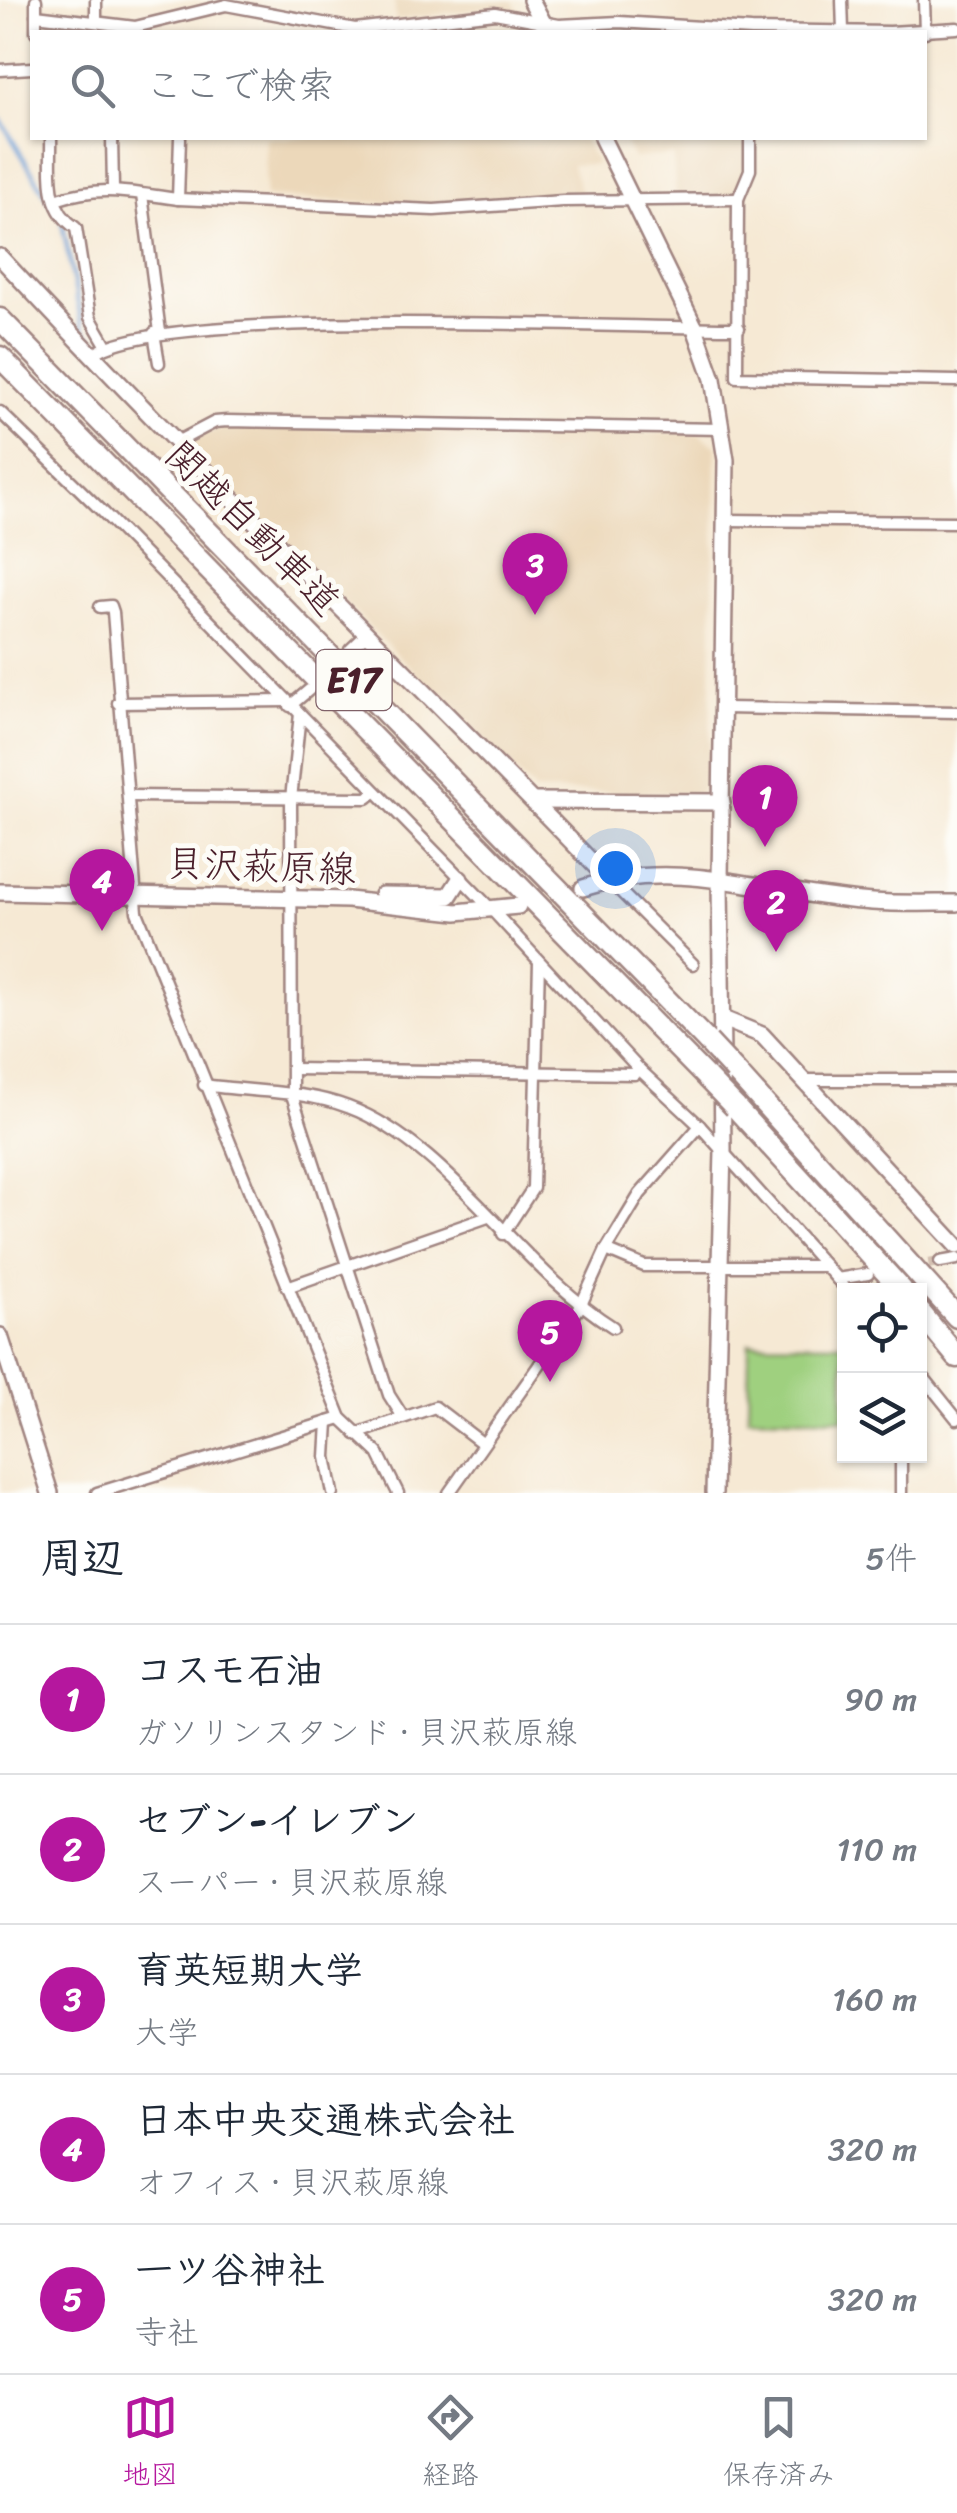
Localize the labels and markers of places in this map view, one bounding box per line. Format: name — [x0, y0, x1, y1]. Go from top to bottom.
pin: 3 — [502, 532, 568, 615]
pin: 1 — [732, 764, 798, 847]
pin: 4 — [70, 848, 134, 931]
pin: 2 — [744, 870, 808, 952]
pin: 5 — [518, 1300, 582, 1382]

